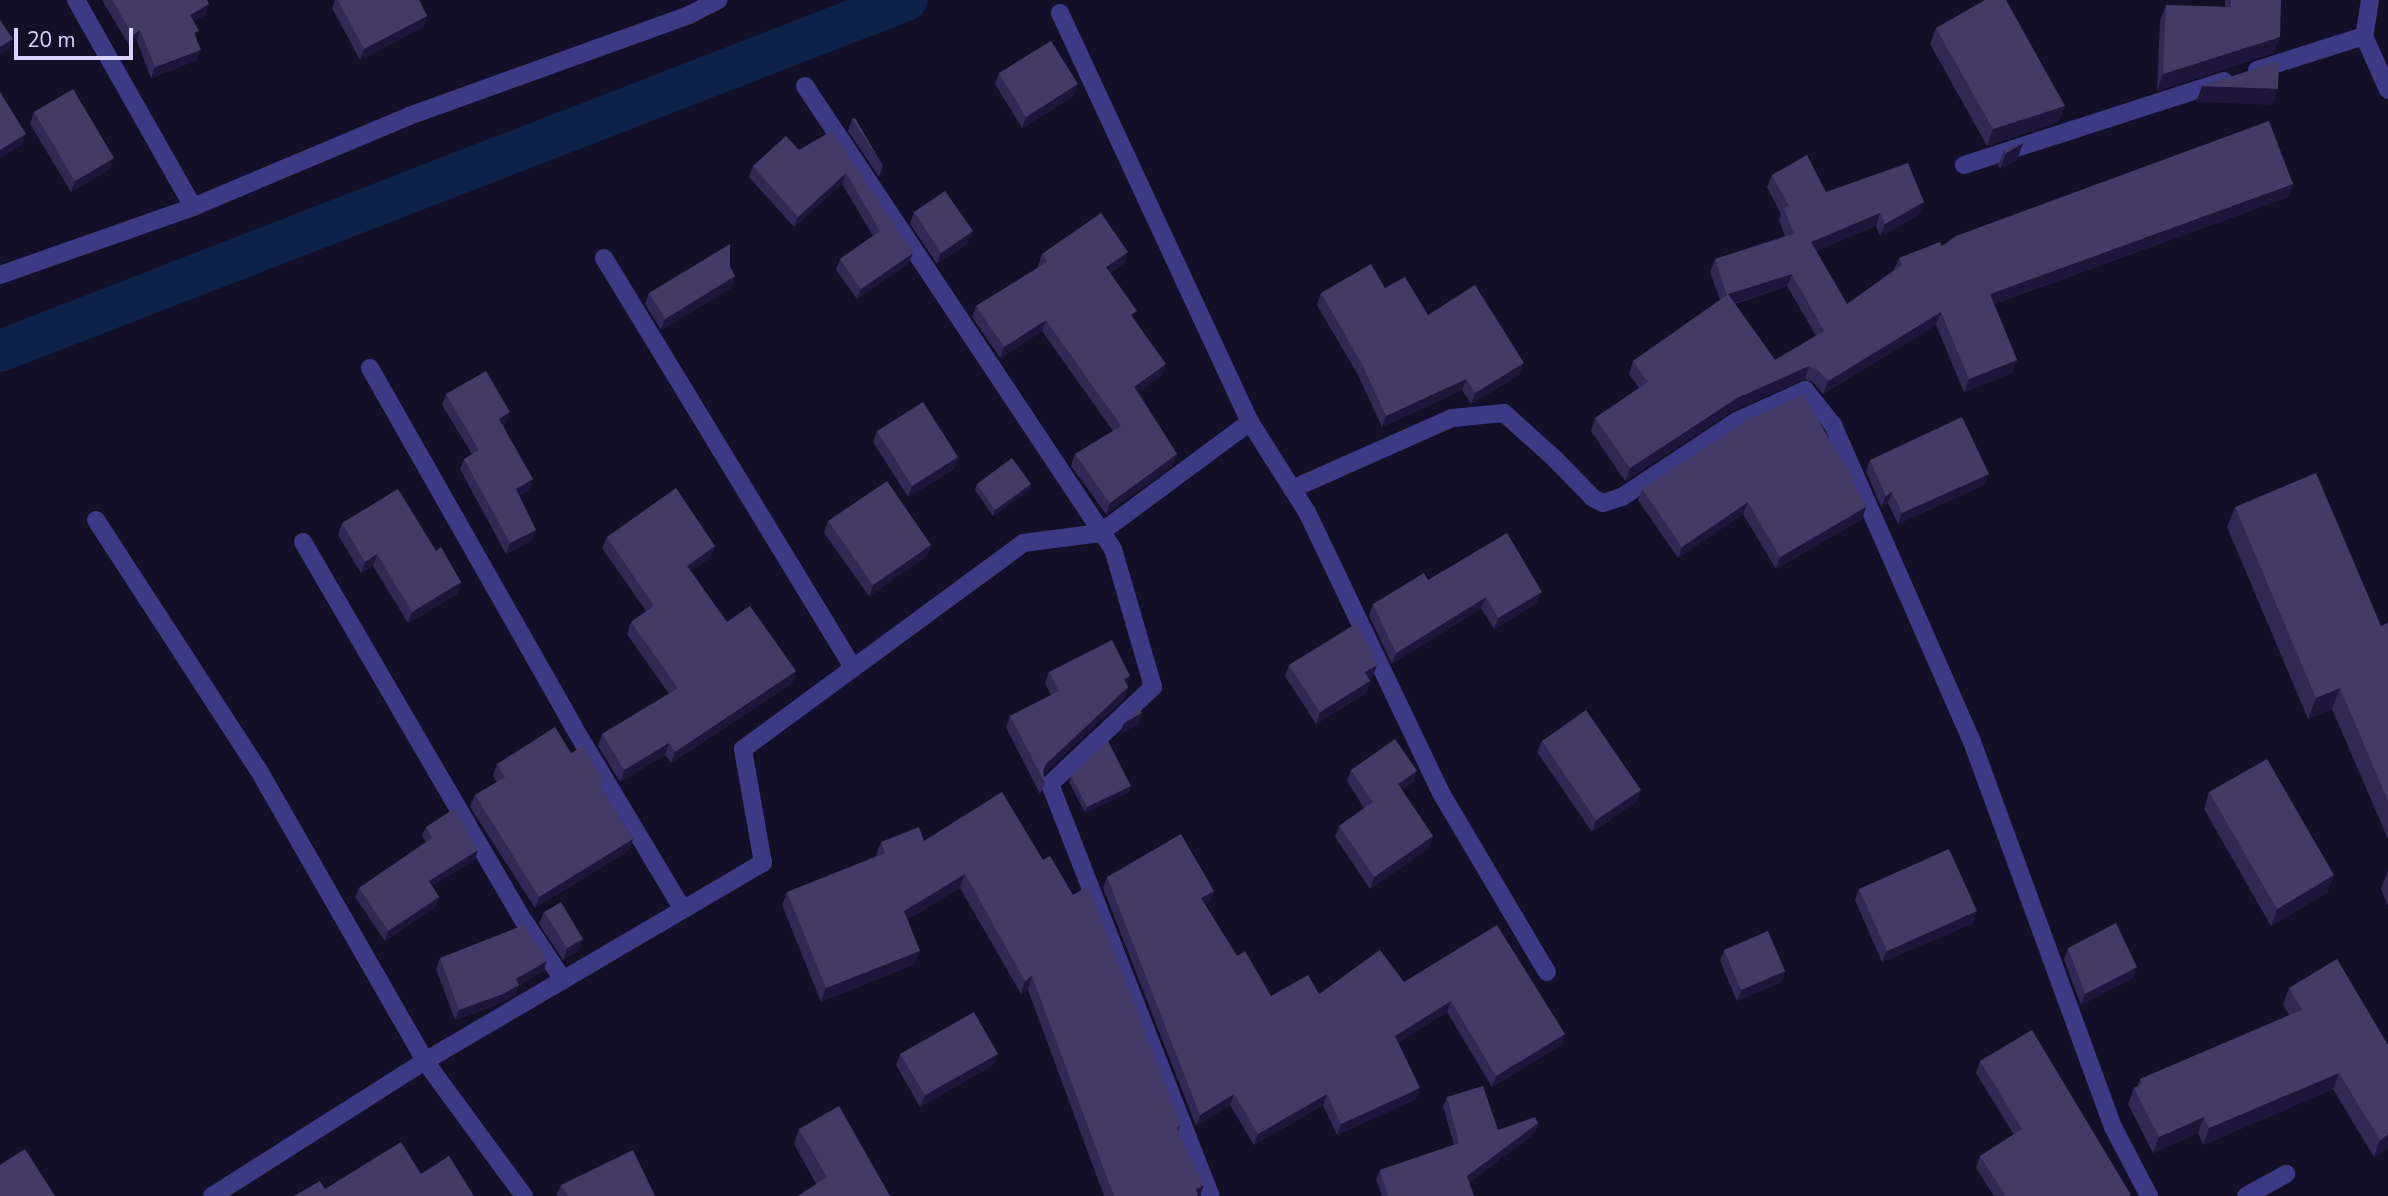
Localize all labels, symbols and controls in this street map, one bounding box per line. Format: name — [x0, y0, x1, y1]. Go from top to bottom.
scale bar — [18, 14, 136, 58]
text: 20 m — [27, 26, 76, 54]

